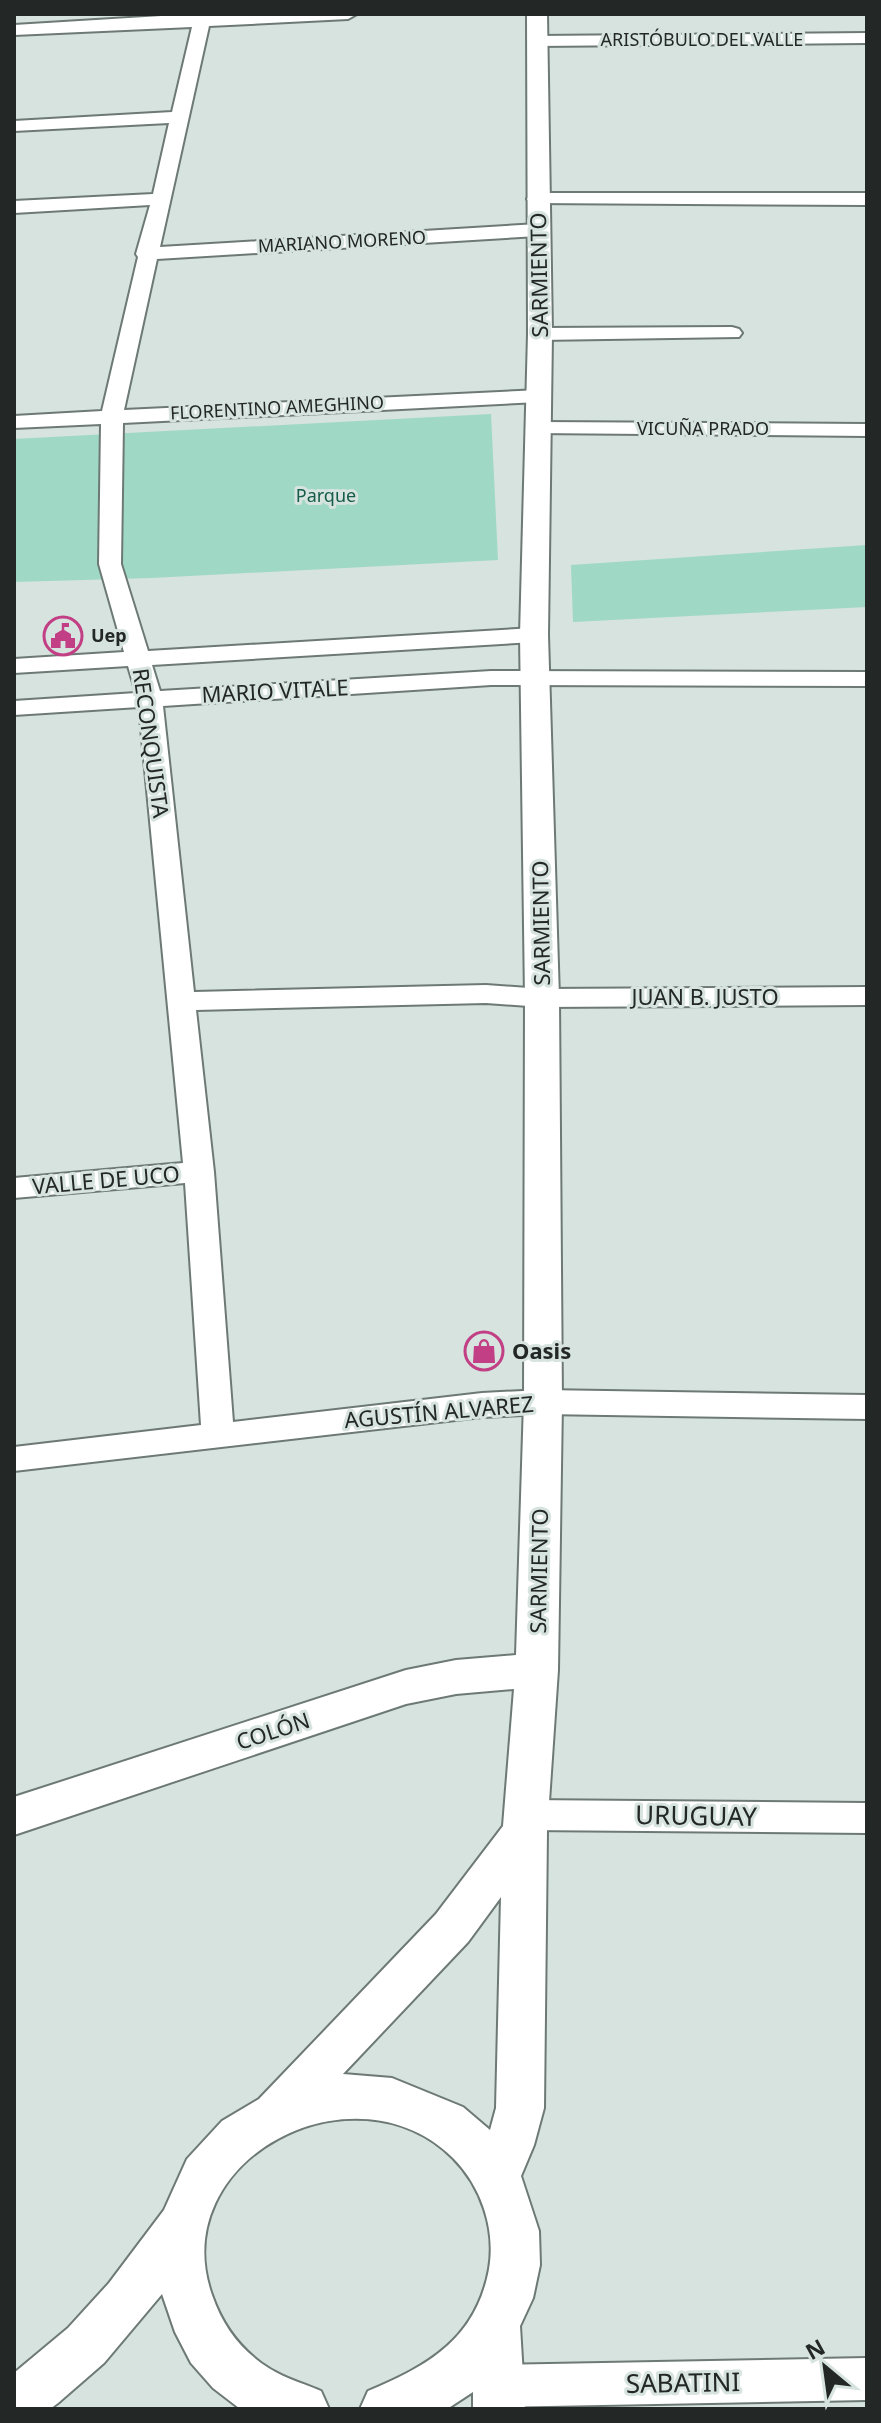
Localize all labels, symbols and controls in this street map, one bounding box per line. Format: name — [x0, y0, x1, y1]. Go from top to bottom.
street label: ARISTÓBULO DEL VALLE — [601, 27, 803, 51]
street label: SARMIENTO — [522, 212, 554, 338]
street label: MARIANO MORENO — [257, 225, 427, 257]
street label: FLORENTINO AMEGHINO — [169, 389, 384, 425]
street label: VICUÑA PRADO — [637, 416, 769, 440]
park label: Parque — [296, 483, 356, 507]
public building icon: Uep — [42, 615, 84, 657]
place label: Uep — [91, 623, 127, 647]
street label: RECONQUISTA — [127, 666, 177, 821]
street label: MARIO VITALE — [201, 671, 349, 709]
street label: SARMIENTO — [524, 860, 556, 986]
street label: JUAN B. JUSTO — [629, 981, 779, 1011]
street label: VALLE DE UCO — [31, 1158, 181, 1200]
shop icon: Oasis — [463, 1330, 505, 1372]
place label: Oasis — [512, 1335, 571, 1365]
street label: AGUSTÍN ALVAREZ — [343, 1388, 535, 1434]
street label: SARMIENTO — [522, 1508, 554, 1634]
street label: COLÓN — [232, 1704, 313, 1756]
street label: URUGUAY — [635, 1796, 757, 1834]
north arrow — [785, 2327, 865, 2407]
text: N — [800, 2331, 830, 2366]
street label: SABATINI — [625, 2363, 741, 2401]

